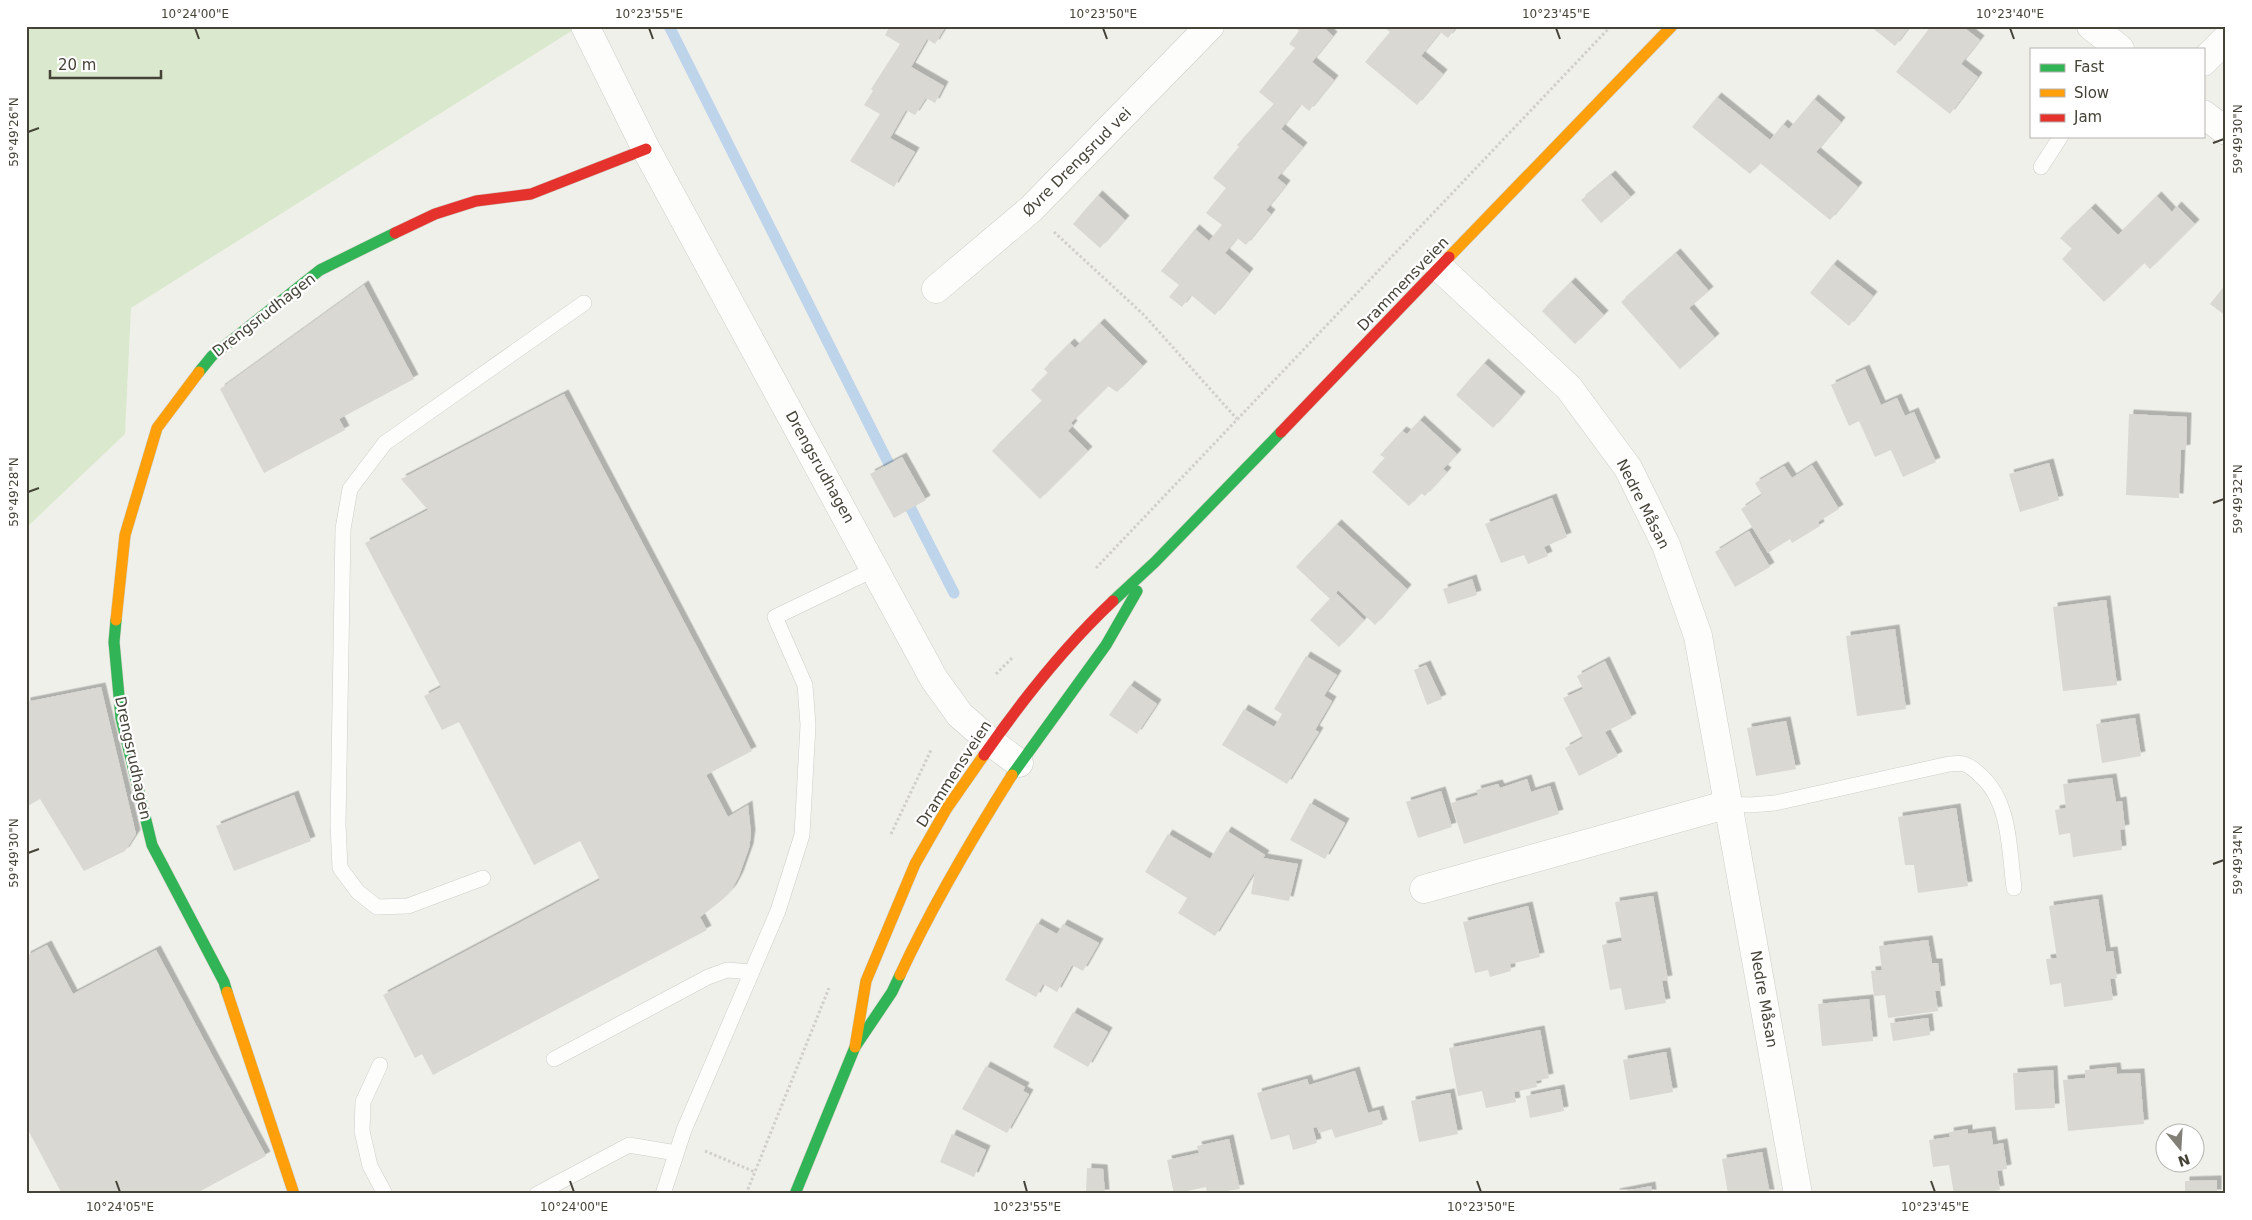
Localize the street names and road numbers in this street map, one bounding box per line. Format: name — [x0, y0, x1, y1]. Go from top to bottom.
street label: Øvre Drengsrud vei — [1019, 104, 1135, 220]
street label: Drammensveien — [1354, 233, 1452, 335]
street label: Drengsrudhagen — [209, 269, 319, 361]
street label: Drengsrudhagen — [782, 408, 858, 526]
street label: Nedre Måsan — [1613, 456, 1673, 552]
street label: Drengsrudhagen — [111, 695, 155, 821]
street label: Drammensveien — [913, 717, 995, 831]
street label: Nedre Måsan — [1747, 949, 1781, 1049]

